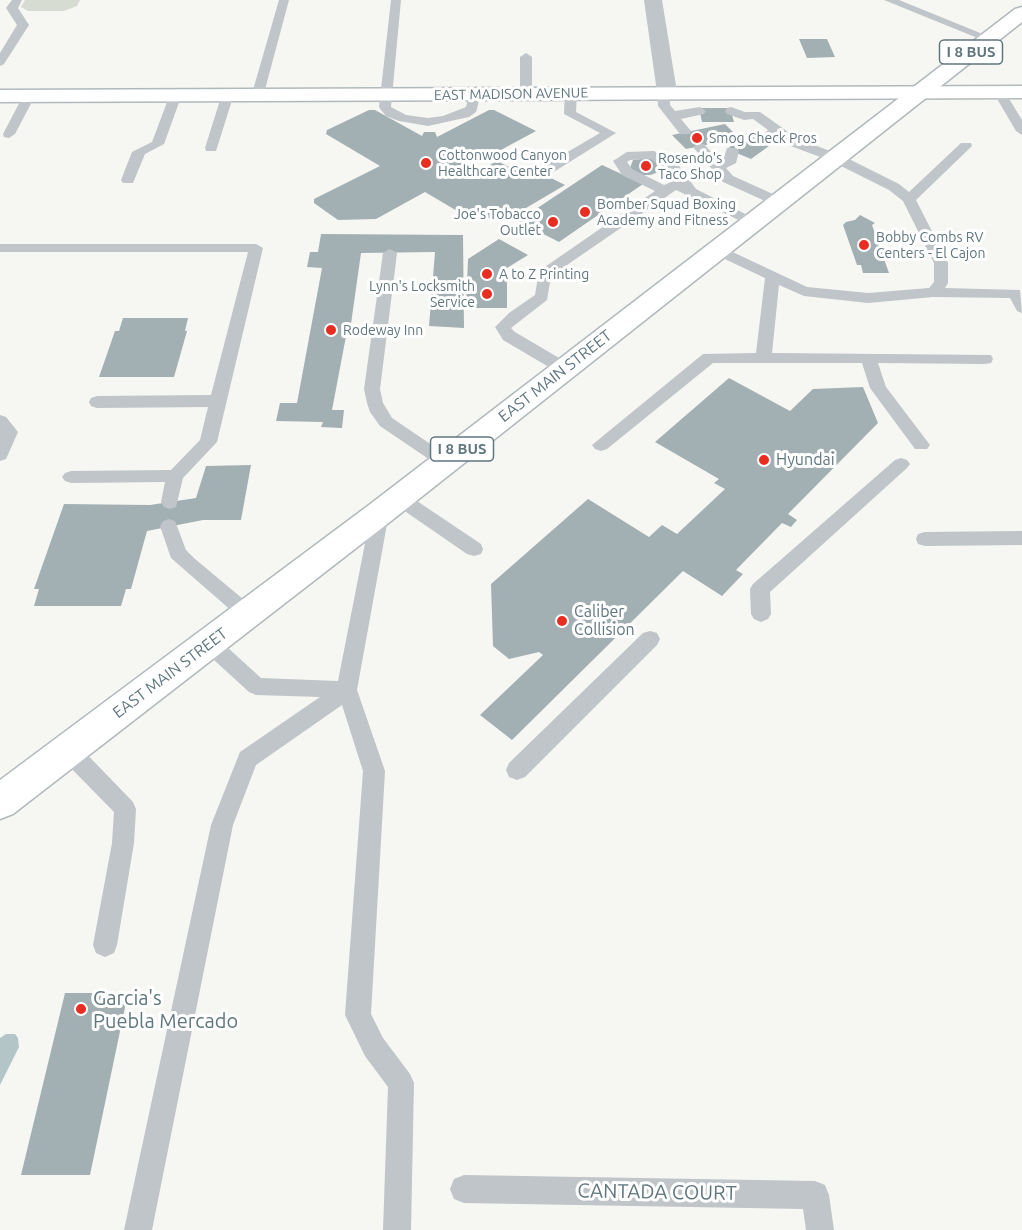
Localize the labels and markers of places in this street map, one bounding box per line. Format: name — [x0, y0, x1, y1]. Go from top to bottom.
place label: Smog Check Pros — [709, 130, 817, 146]
marker: Smog Check Pros — [690, 131, 704, 145]
place label: Cottonwood Canyon Healthcare Center — [438, 147, 567, 180]
place label: Rosendo's Taco Shop — [658, 150, 722, 182]
marker: Cottonwood Canyon Healthcare Center — [419, 156, 433, 170]
marker: Rosendo's Taco Shop — [639, 159, 653, 173]
place label: Bomber Squad Boxing Academy and Fitness — [597, 196, 736, 228]
marker: Bomber Squad Boxing Academy and Fitness — [578, 205, 592, 219]
place label: Joe's Tobacco Outlet — [454, 206, 541, 238]
marker: Joe's Tobacco Outlet — [546, 215, 560, 229]
place label: Bobby Combs RV Centers - El Cajon — [876, 229, 985, 262]
marker: Bobby Combs RV Centers - El Cajon — [857, 238, 871, 252]
place label: A to Z Printing — [499, 266, 589, 282]
marker: A to Z Printing — [480, 267, 494, 281]
place label: Lynn's Locksmith Service — [369, 278, 475, 310]
marker: Lynn's Locksmith Service — [480, 287, 494, 301]
place label: Rodeway Inn — [343, 322, 423, 338]
marker: Rodeway Inn — [324, 323, 338, 337]
place label: Hyundai — [776, 450, 835, 470]
marker: Hyundai — [757, 453, 771, 467]
place label: Caliber Collision — [574, 602, 635, 640]
marker: Caliber Collision — [555, 614, 569, 628]
place label: Garcia's Puebla Mercado — [93, 986, 238, 1033]
marker: Garcia's Puebla Mercado — [74, 1002, 88, 1016]

